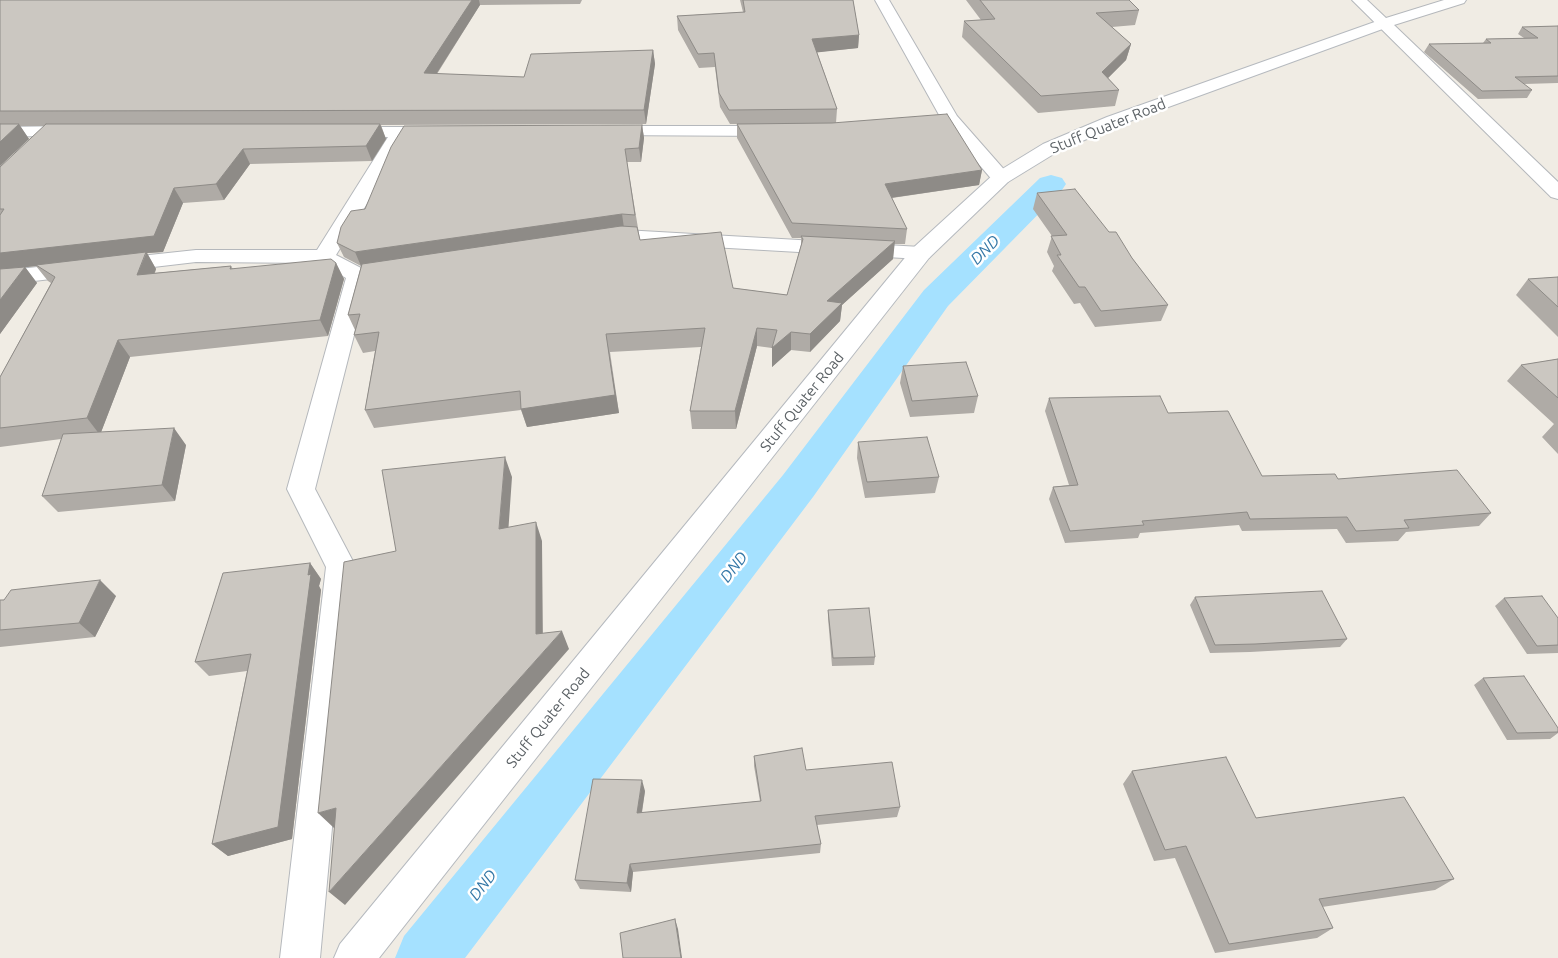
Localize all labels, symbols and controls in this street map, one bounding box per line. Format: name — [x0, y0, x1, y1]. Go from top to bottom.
street label: Stuff Quater Road — [1048, 95, 1168, 157]
water label: DND — [966, 231, 1004, 269]
street label: Stuff Quater Road — [756, 349, 848, 455]
water label: DND — [716, 548, 752, 586]
street label: Stuff Quater Road — [502, 665, 594, 771]
water label: DND — [465, 866, 501, 904]

